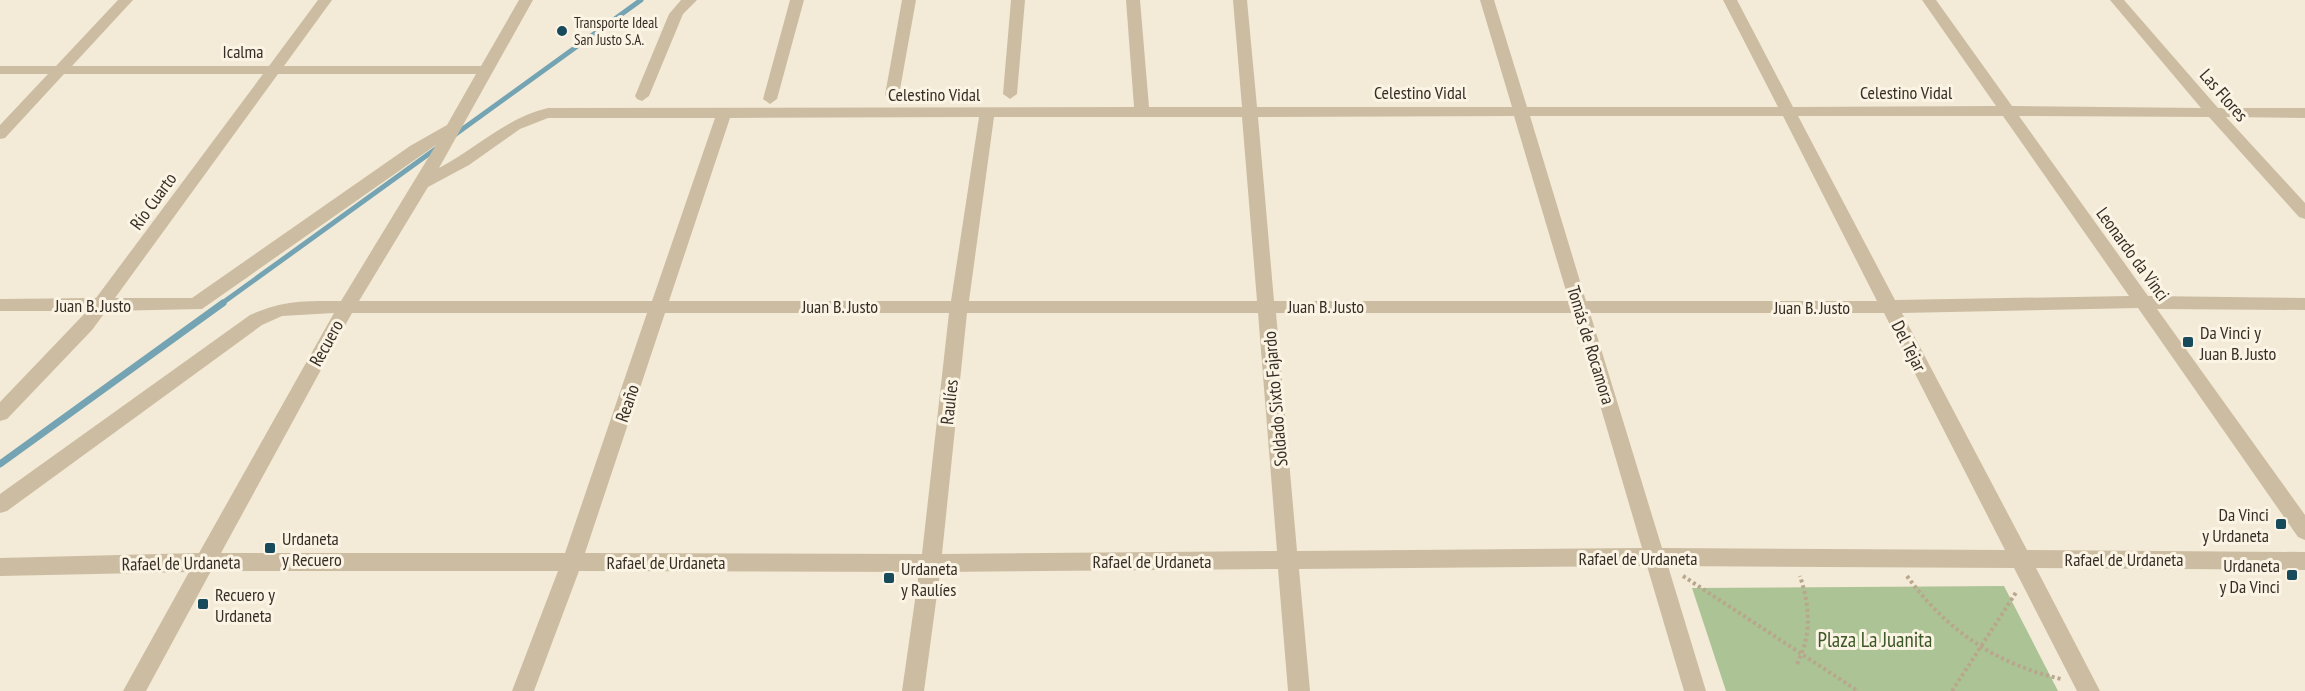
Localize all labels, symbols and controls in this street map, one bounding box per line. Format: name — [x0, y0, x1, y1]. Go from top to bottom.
place label: Transporte Ideal San Justo S.A. — [574, 13, 658, 49]
marker: Transporte Ideal San Justo S.A. — [555, 24, 569, 38]
street label: Icalma — [223, 40, 263, 63]
street label: Las Flores — [2195, 64, 2253, 126]
street label: Celestino Vidal — [1374, 81, 1467, 104]
street label: Celestino Vidal — [1860, 81, 1953, 104]
street label: Celestino Vidal — [888, 83, 981, 106]
street label: Río Cuarto — [125, 168, 182, 234]
street label: Leonardo da Vinci — [2091, 203, 2175, 305]
street label: Tomás de Rocamora — [1562, 283, 1620, 407]
street label: Juan B. Justo — [54, 294, 131, 317]
street label: Juan B. Justo — [801, 295, 878, 318]
street label: Juan B. Justo — [1287, 295, 1364, 318]
street label: Juan B. Justo — [1773, 296, 1850, 319]
street label: Recuero — [304, 316, 348, 370]
street label: Del Tejar — [1886, 317, 1932, 375]
place label: Da Vinci y Juan B. Justo — [2199, 321, 2276, 365]
street label: Soldado Sixto Fajardo — [1258, 330, 1292, 468]
marker: Da Vinci y Juan B. Justo — [2181, 335, 2195, 349]
street label: Raulíes — [935, 378, 963, 426]
street label: Reaño — [610, 381, 644, 425]
place label: Da Vinci y Urdaneta — [2202, 503, 2269, 547]
marker: Da Vinci y Urdaneta — [2274, 517, 2288, 531]
place label: Urdaneta y Recuero — [282, 527, 342, 571]
marker: Urdaneta y Recuero — [263, 541, 277, 555]
street label: Rafael de Urdaneta — [1579, 547, 1697, 570]
street label: Rafael de Urdaneta — [2065, 548, 2183, 571]
street label: Rafael de Urdaneta — [121, 550, 241, 576]
street label: Rafael de Urdaneta — [1093, 550, 1211, 573]
street label: Rafael de Urdaneta — [607, 551, 725, 574]
place label: Urdaneta y Da Vinci — [2219, 554, 2280, 598]
place label: Urdaneta y Raulíes — [901, 557, 958, 601]
marker: Urdaneta y Da Vinci — [2285, 568, 2299, 582]
marker: Urdaneta y Raulíes — [882, 571, 896, 585]
place label: Recuero y Urdaneta — [215, 583, 275, 627]
marker: Recuero y Urdaneta — [196, 597, 210, 611]
park label: Plaza La Juanita — [1818, 626, 1932, 653]

